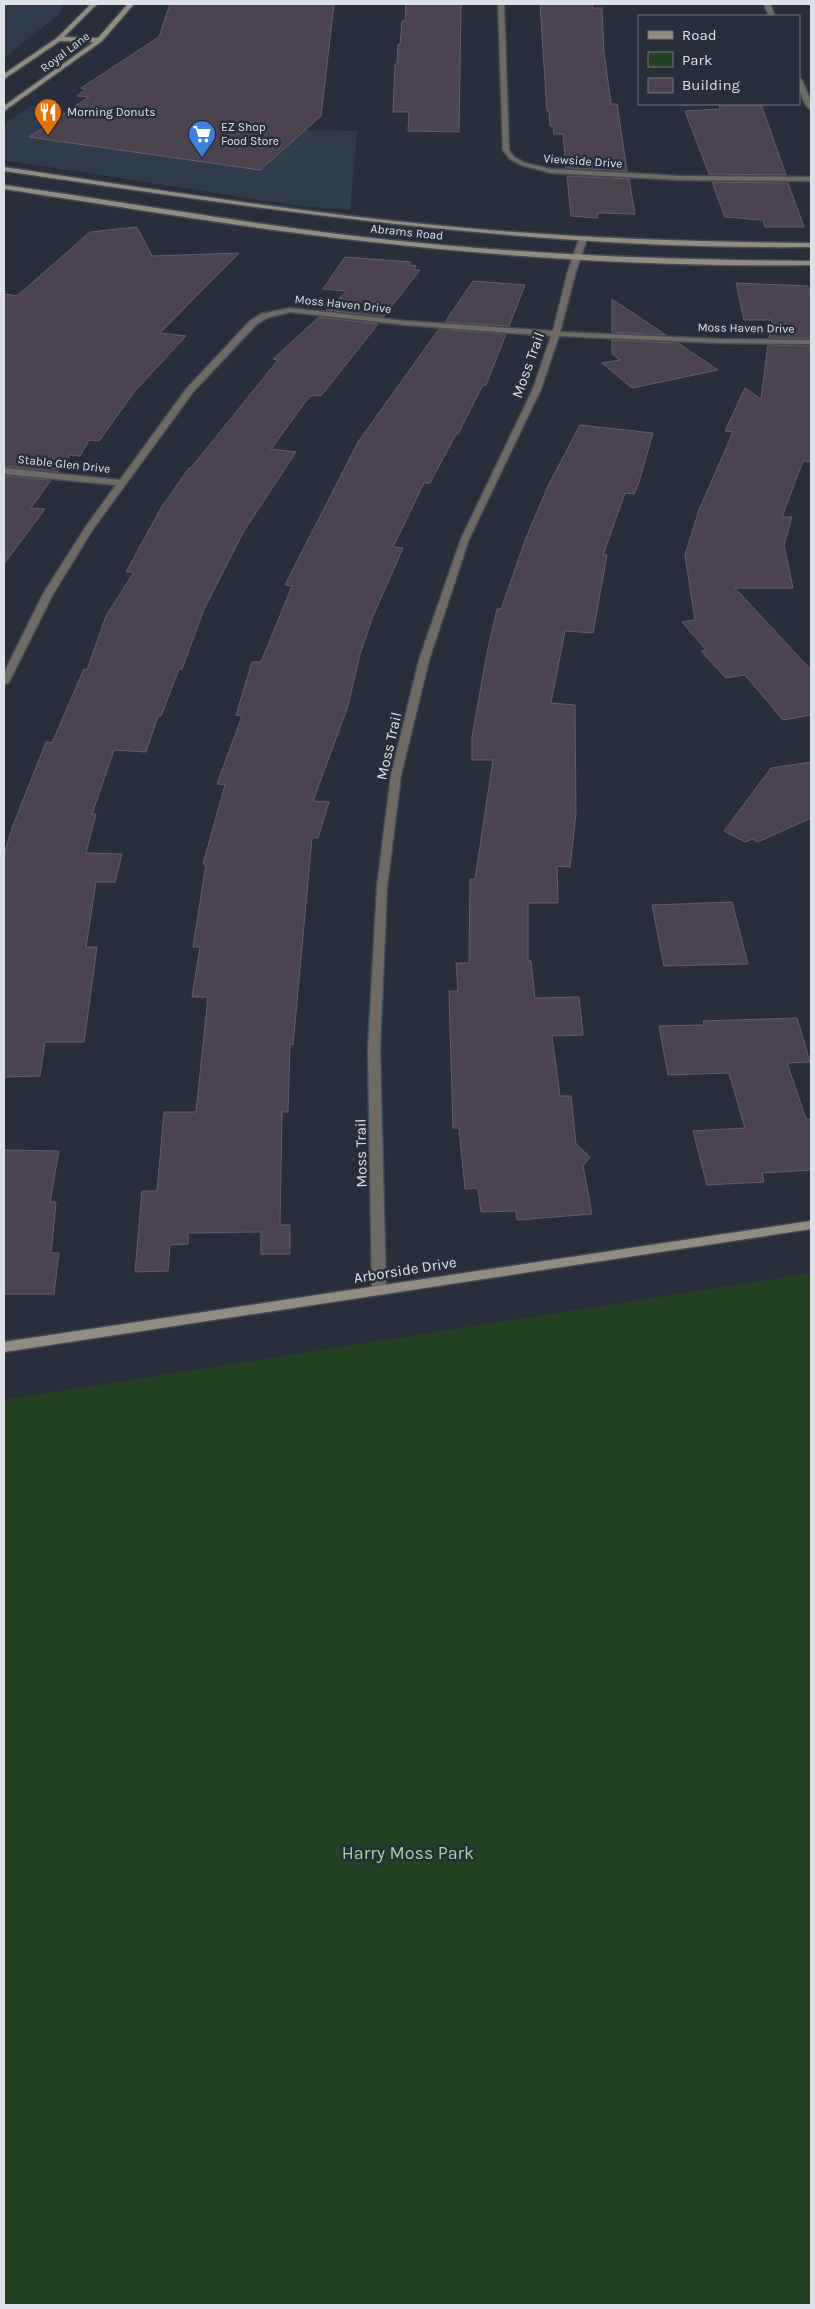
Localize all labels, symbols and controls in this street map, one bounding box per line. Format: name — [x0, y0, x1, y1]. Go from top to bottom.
legend — [638, 15, 800, 105]
text: Road — [682, 26, 717, 44]
street label: Royal Lane — [38, 29, 92, 75]
text: Park — [682, 51, 712, 69]
text: Building — [682, 76, 740, 94]
restaurant icon: Morning Donuts — [33, 97, 63, 136]
place label: Morning Donuts — [67, 105, 156, 119]
supermarket icon: EZ Shop Food Store — [187, 119, 217, 158]
place label: EZ Shop Food Store — [221, 120, 279, 148]
street label: Viewside Drive — [543, 151, 623, 171]
street label: Abrams Road — [370, 221, 444, 243]
street label: Moss Haven Drive — [294, 292, 392, 316]
street label: Moss Haven Drive — [697, 320, 795, 336]
street label: Moss Trail — [508, 330, 548, 400]
street label: Stable Glen Drive — [17, 452, 111, 476]
street label: Moss Trail — [372, 710, 406, 782]
street label: Moss Trail — [351, 1118, 371, 1188]
street label: Arborside Drive — [352, 1253, 458, 1287]
park label: Harry Moss Park — [342, 1842, 474, 1864]

